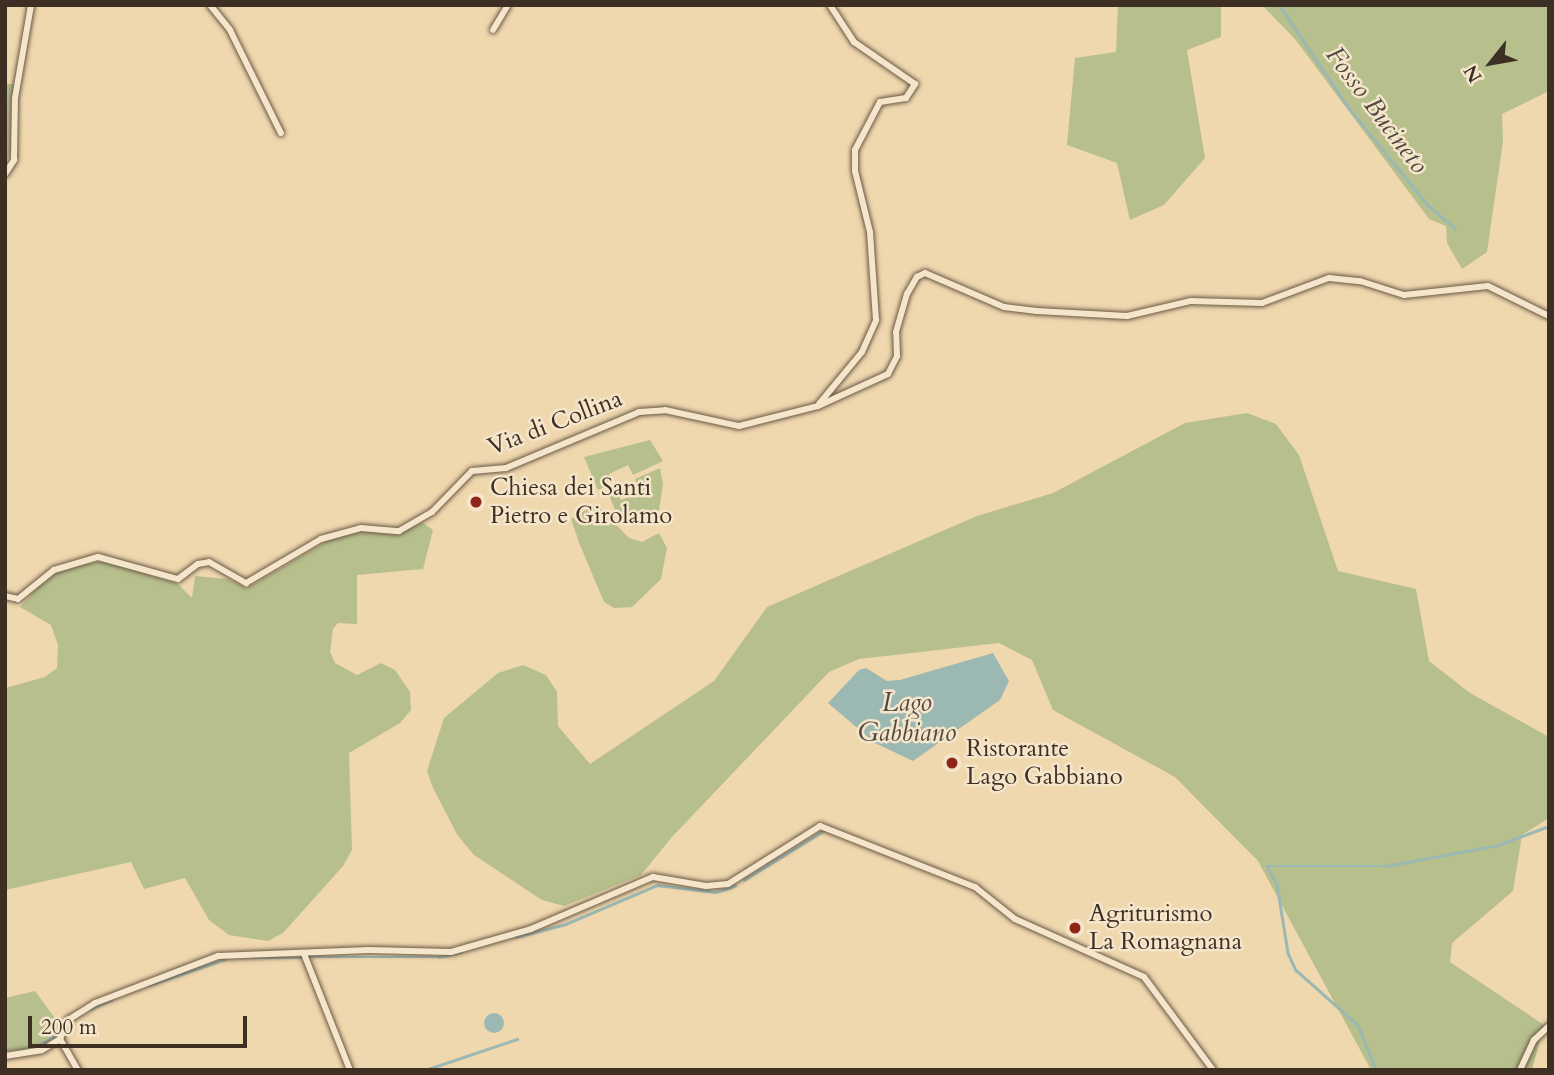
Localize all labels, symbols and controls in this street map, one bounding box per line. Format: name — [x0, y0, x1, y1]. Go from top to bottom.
north arrow — [1456, 28, 1526, 98]
water label: Fosso Bucineto — [1319, 40, 1435, 180]
text: N — [1458, 60, 1488, 88]
street label: Via di Collina — [484, 384, 626, 462]
place label: Chiesa dei Santi Pietro e Girolamo — [490, 474, 672, 530]
marker: Chiesa dei Santi Pietro e Girolamo — [468, 494, 484, 510]
water label: Lago Gabbiano — [858, 687, 956, 748]
place label: Ristorante Lago Gabbiano — [966, 735, 1123, 791]
marker: Ristorante Lago Gabbiano — [944, 755, 960, 771]
place label: Agriturismo La Romagnana — [1089, 900, 1242, 956]
marker: Agriturismo La Romagnana — [1067, 920, 1083, 936]
scale bar — [32, 1002, 250, 1046]
text: 200 m — [41, 1013, 97, 1042]

